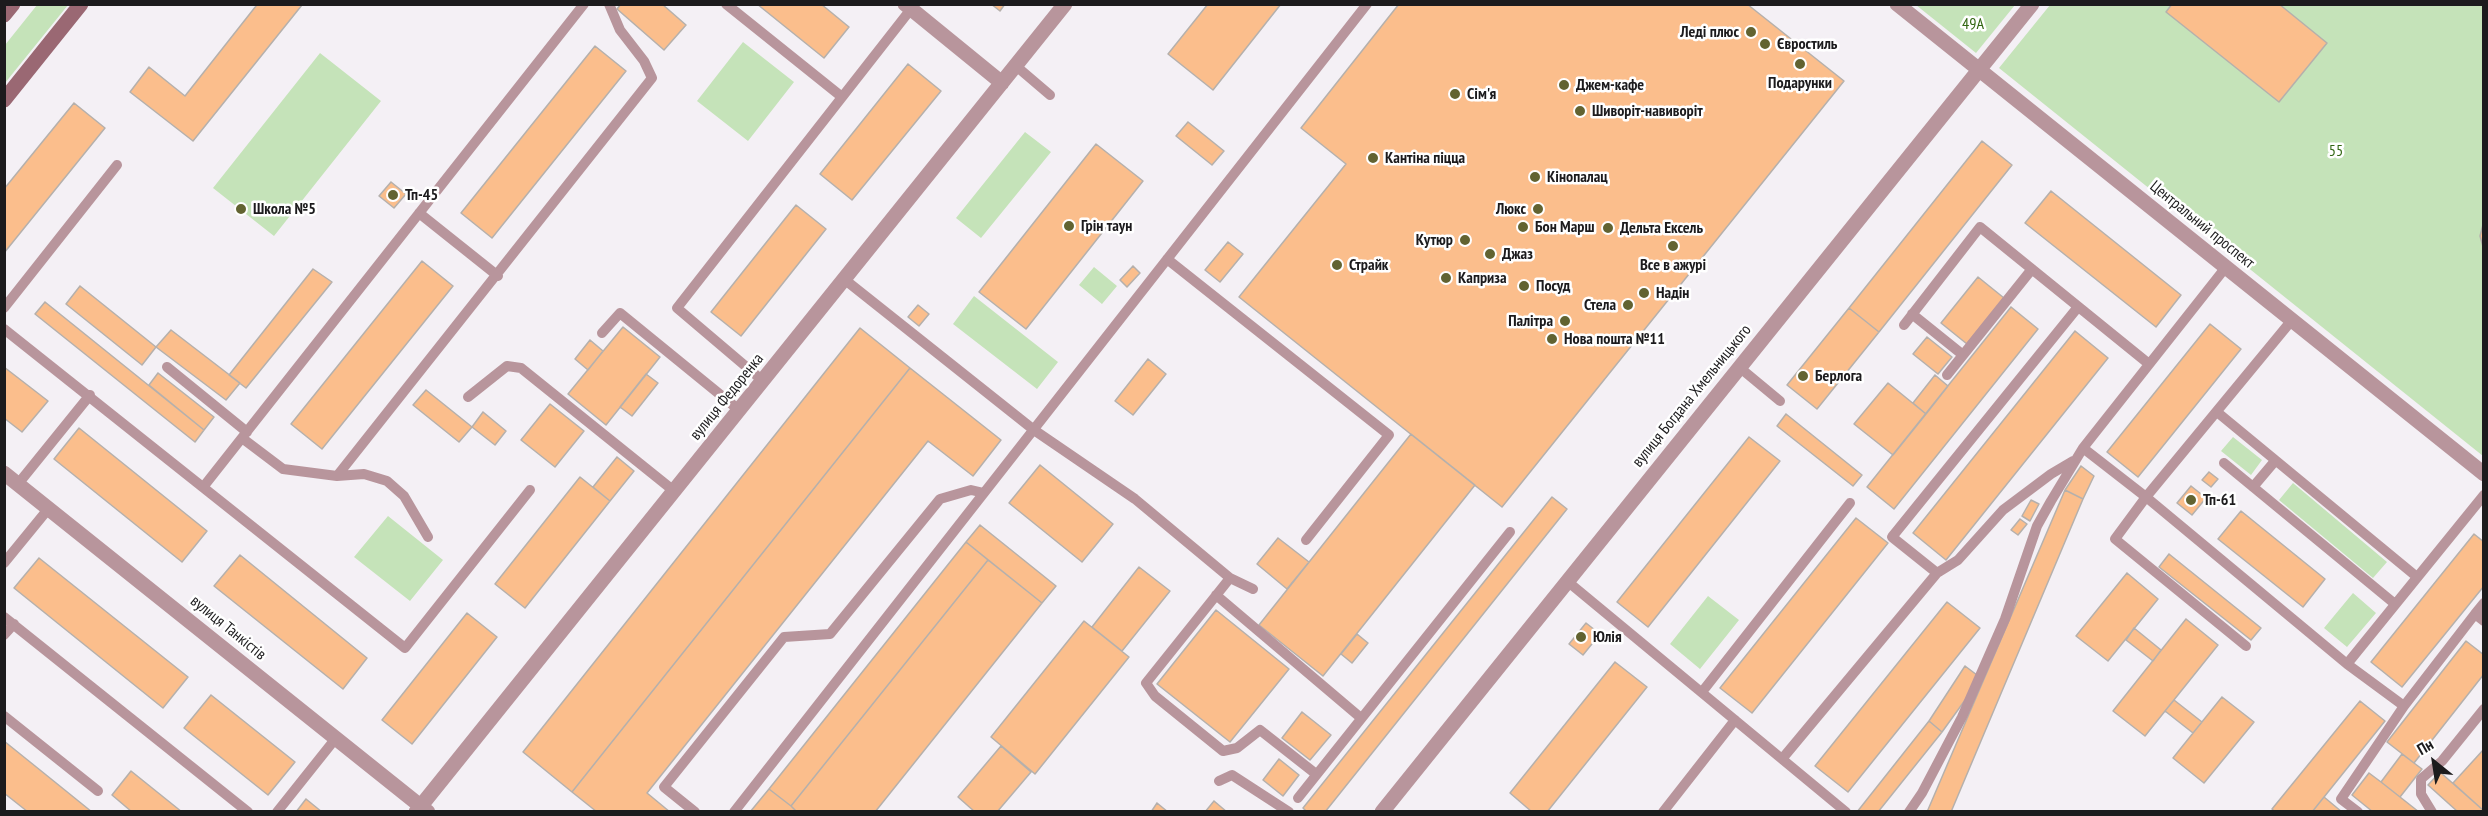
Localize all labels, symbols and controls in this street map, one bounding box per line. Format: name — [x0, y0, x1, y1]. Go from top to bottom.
park label: 49А — [1962, 14, 1984, 34]
place label: Леді плюс — [1680, 22, 1739, 42]
marker: Леді плюс — [1744, 25, 1758, 39]
place label: Євростиль — [1777, 34, 1837, 54]
marker: Євростиль — [1758, 37, 1772, 51]
marker: Подарунки — [1793, 57, 1807, 71]
place label: Подарунки — [1768, 73, 1832, 93]
place label: Джем-кафе — [1576, 75, 1644, 95]
marker: Джем-кафе — [1557, 78, 1571, 92]
place label: Сім'я — [1467, 84, 1496, 104]
marker: Сім'я — [1448, 87, 1462, 101]
place label: Шиворіт-навиворіт — [1592, 101, 1703, 121]
marker: Шиворіт-навиворіт — [1573, 104, 1587, 118]
park label: 55 — [2329, 141, 2343, 161]
place label: Кантіна піцца — [1385, 148, 1465, 168]
marker: Кантіна піцца — [1366, 151, 1380, 165]
place label: Кінопалац — [1547, 167, 1608, 187]
marker: Кінопалац — [1528, 170, 1542, 184]
street label: Центральний проспект — [2146, 177, 2258, 273]
place label: Тп-45 — [405, 185, 438, 205]
marker: Тп-45 — [386, 188, 400, 202]
place label: Школа №5 — [253, 199, 316, 219]
place label: Люкс — [1496, 199, 1526, 219]
marker: Школа №5 — [234, 202, 248, 216]
marker: Люкс — [1531, 202, 1545, 216]
place label: Грін таун — [1081, 216, 1132, 236]
place label: Бон Марш — [1535, 217, 1595, 237]
place label: Дельта Ексель — [1620, 218, 1703, 238]
marker: Грін таун — [1062, 219, 1076, 233]
marker: Бон Марш — [1516, 220, 1530, 234]
marker: Дельта Ексель — [1601, 221, 1615, 235]
place label: Кутюр — [1416, 230, 1453, 250]
marker: Кутюр — [1458, 233, 1472, 247]
marker: Все в ажурі — [1666, 239, 1680, 253]
place label: Джаз — [1502, 244, 1533, 264]
marker: Джаз — [1483, 247, 1497, 261]
place label: Страйк — [1349, 255, 1388, 275]
place label: Все в ажурі — [1640, 255, 1706, 275]
marker: Страйк — [1330, 258, 1344, 272]
place label: Каприза — [1458, 268, 1507, 288]
marker: Каприза — [1439, 271, 1453, 285]
place label: Посуд — [1536, 276, 1570, 296]
marker: Посуд — [1517, 279, 1531, 293]
place label: Надін — [1656, 283, 1689, 303]
marker: Надін — [1637, 286, 1651, 300]
place label: Стела — [1584, 295, 1616, 315]
marker: Стела — [1621, 298, 1635, 312]
place label: Палітра — [1508, 311, 1553, 331]
marker: Палітра — [1558, 314, 1572, 328]
street label: вулиця Богдана Хмельницького — [1629, 321, 1755, 471]
place label: Нова пошта №11 — [1564, 329, 1665, 349]
marker: Нова пошта №11 — [1545, 332, 1559, 346]
street label: вулиця Федоренка — [686, 350, 768, 444]
place label: Берлога — [1815, 366, 1862, 386]
marker: Берлога — [1796, 369, 1810, 383]
place label: Тп-61 — [2203, 490, 2236, 510]
marker: Тп-61 — [2184, 493, 2198, 507]
street label: вулиця Танкістів — [186, 592, 270, 664]
place label: Юлія — [1593, 627, 1622, 647]
marker: Юлія — [1574, 630, 1588, 644]
north arrow — [2404, 732, 2464, 792]
text: Пн — [2413, 734, 2437, 759]

